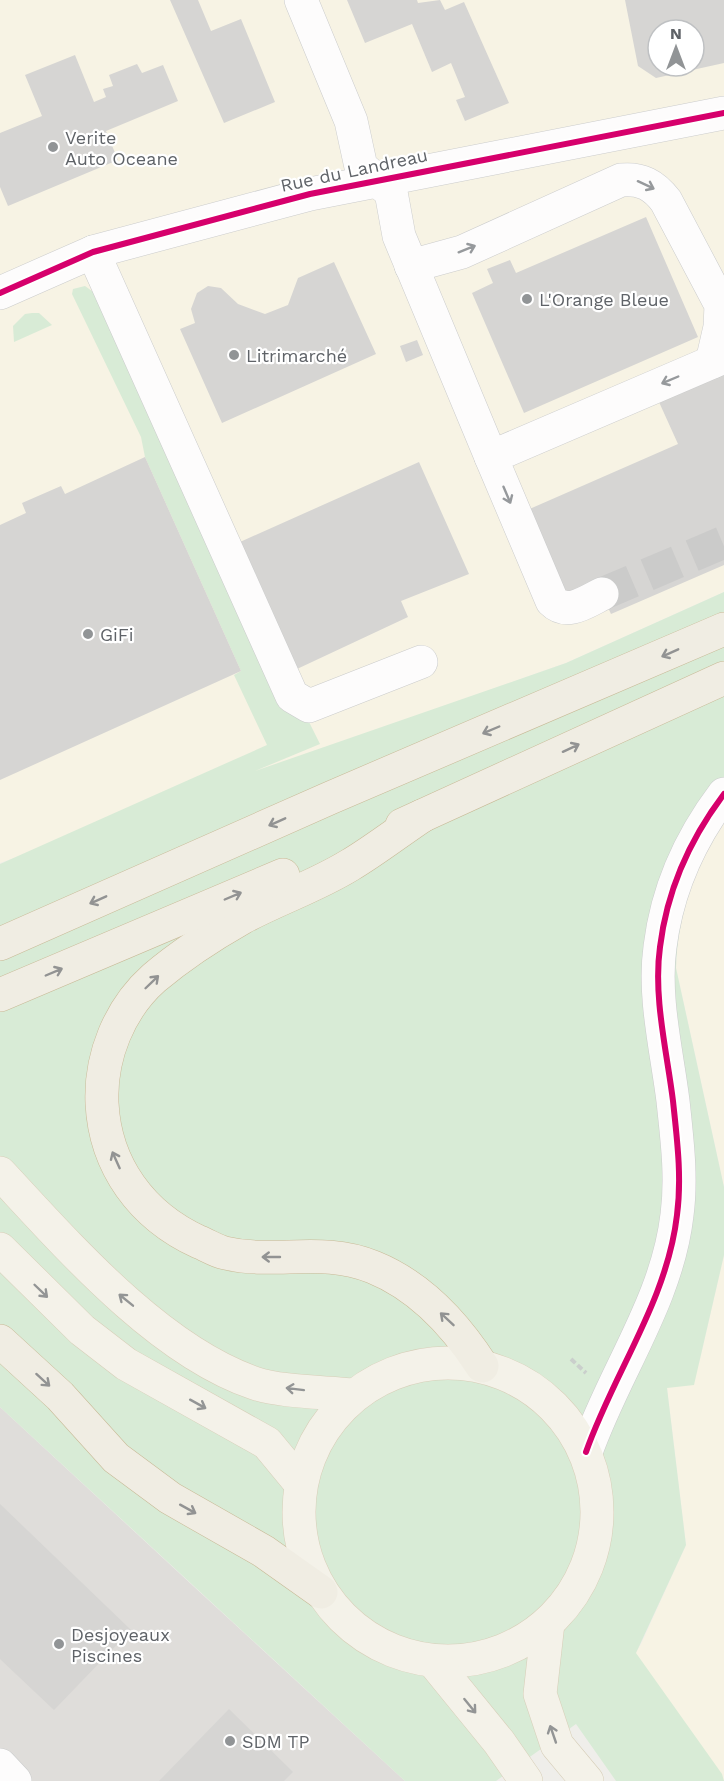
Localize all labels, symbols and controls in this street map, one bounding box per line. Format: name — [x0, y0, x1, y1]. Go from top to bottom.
north arrow — [646, 18, 706, 78]
text: N — [670, 24, 682, 43]
place label: Verite Auto Oceane — [65, 127, 178, 169]
marker: Verite Auto Oceane — [46, 140, 60, 154]
street label: Rue du Landreau — [278, 144, 430, 196]
one-way arrow — [637, 179, 655, 191]
one-way arrow — [457, 243, 476, 254]
place label: L'Orange Bleue — [539, 289, 669, 310]
marker: L'Orange Bleue — [520, 292, 534, 306]
place label: Litrimarché — [246, 345, 347, 366]
marker: Litrimarché — [227, 348, 241, 362]
one-way arrow — [662, 375, 680, 386]
one-way arrow — [502, 486, 513, 504]
place label: GiFi — [100, 624, 134, 645]
marker: GiFi — [81, 627, 95, 641]
one-way arrow — [662, 648, 680, 659]
one-way arrow — [482, 725, 500, 736]
one-way arrow — [561, 741, 579, 753]
one-way arrow — [268, 816, 286, 828]
one-way arrow — [224, 890, 242, 901]
one-way arrow — [90, 895, 108, 906]
one-way arrow — [44, 966, 63, 977]
one-way arrow — [144, 975, 159, 989]
one-way arrow — [110, 1151, 122, 1169]
one-way arrow — [262, 1251, 282, 1263]
one-way arrow — [33, 1284, 48, 1298]
one-way arrow — [118, 1294, 134, 1307]
one-way arrow — [439, 1312, 454, 1327]
one-way arrow — [35, 1373, 50, 1387]
one-way arrow — [286, 1383, 305, 1394]
one-way arrow — [189, 1399, 206, 1411]
one-way arrow — [179, 1504, 197, 1515]
place label: Desjoyeaux Piscines — [71, 1624, 170, 1666]
marker: Desjoyeaux Piscines — [52, 1637, 66, 1651]
one-way arrow — [463, 1698, 477, 1713]
one-way arrow — [547, 1725, 558, 1744]
place label: SDM TP — [242, 1731, 309, 1752]
marker: SDM TP — [223, 1734, 237, 1748]

